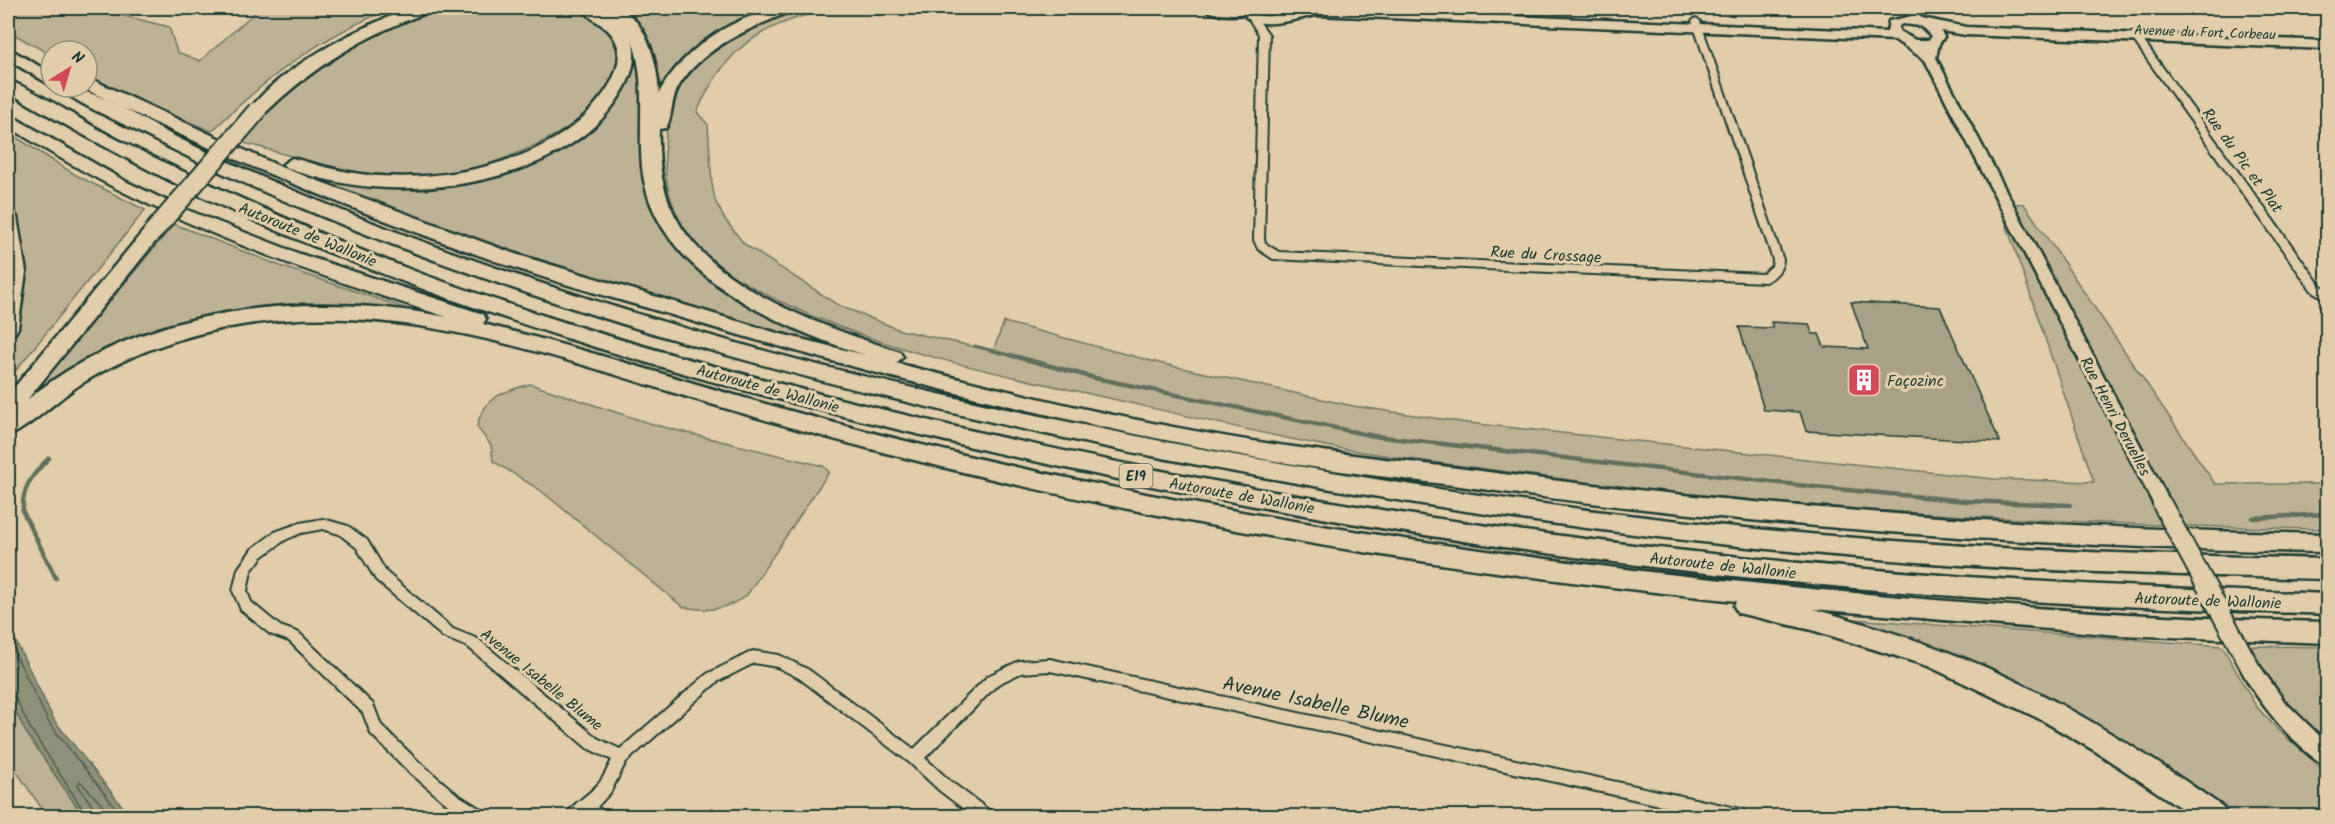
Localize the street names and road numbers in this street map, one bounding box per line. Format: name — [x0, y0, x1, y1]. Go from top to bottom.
street label: Avenue du Fort Corbeau — [2134, 20, 2276, 46]
street label: Rue du Pic et Plat — [2195, 103, 2289, 219]
street label: Autoroute de Wallonie — [235, 196, 380, 275]
street label: Rue du Crossage — [1490, 240, 1602, 271]
street label: Rue Henri Deruelles — [2073, 352, 2157, 481]
street label: Autoroute de Wallonie — [693, 358, 842, 421]
road number: E19 — [1120, 464, 1152, 488]
street label: Autoroute de Wallonie — [1167, 471, 1316, 522]
street label: Autoroute de Wallonie — [1648, 546, 1797, 587]
street label: Autoroute de Wallonie — [2134, 586, 2282, 617]
street label: Avenue Isabelle Blume — [474, 623, 608, 738]
street label: Avenue Isabelle Blume — [1220, 669, 1412, 739]

